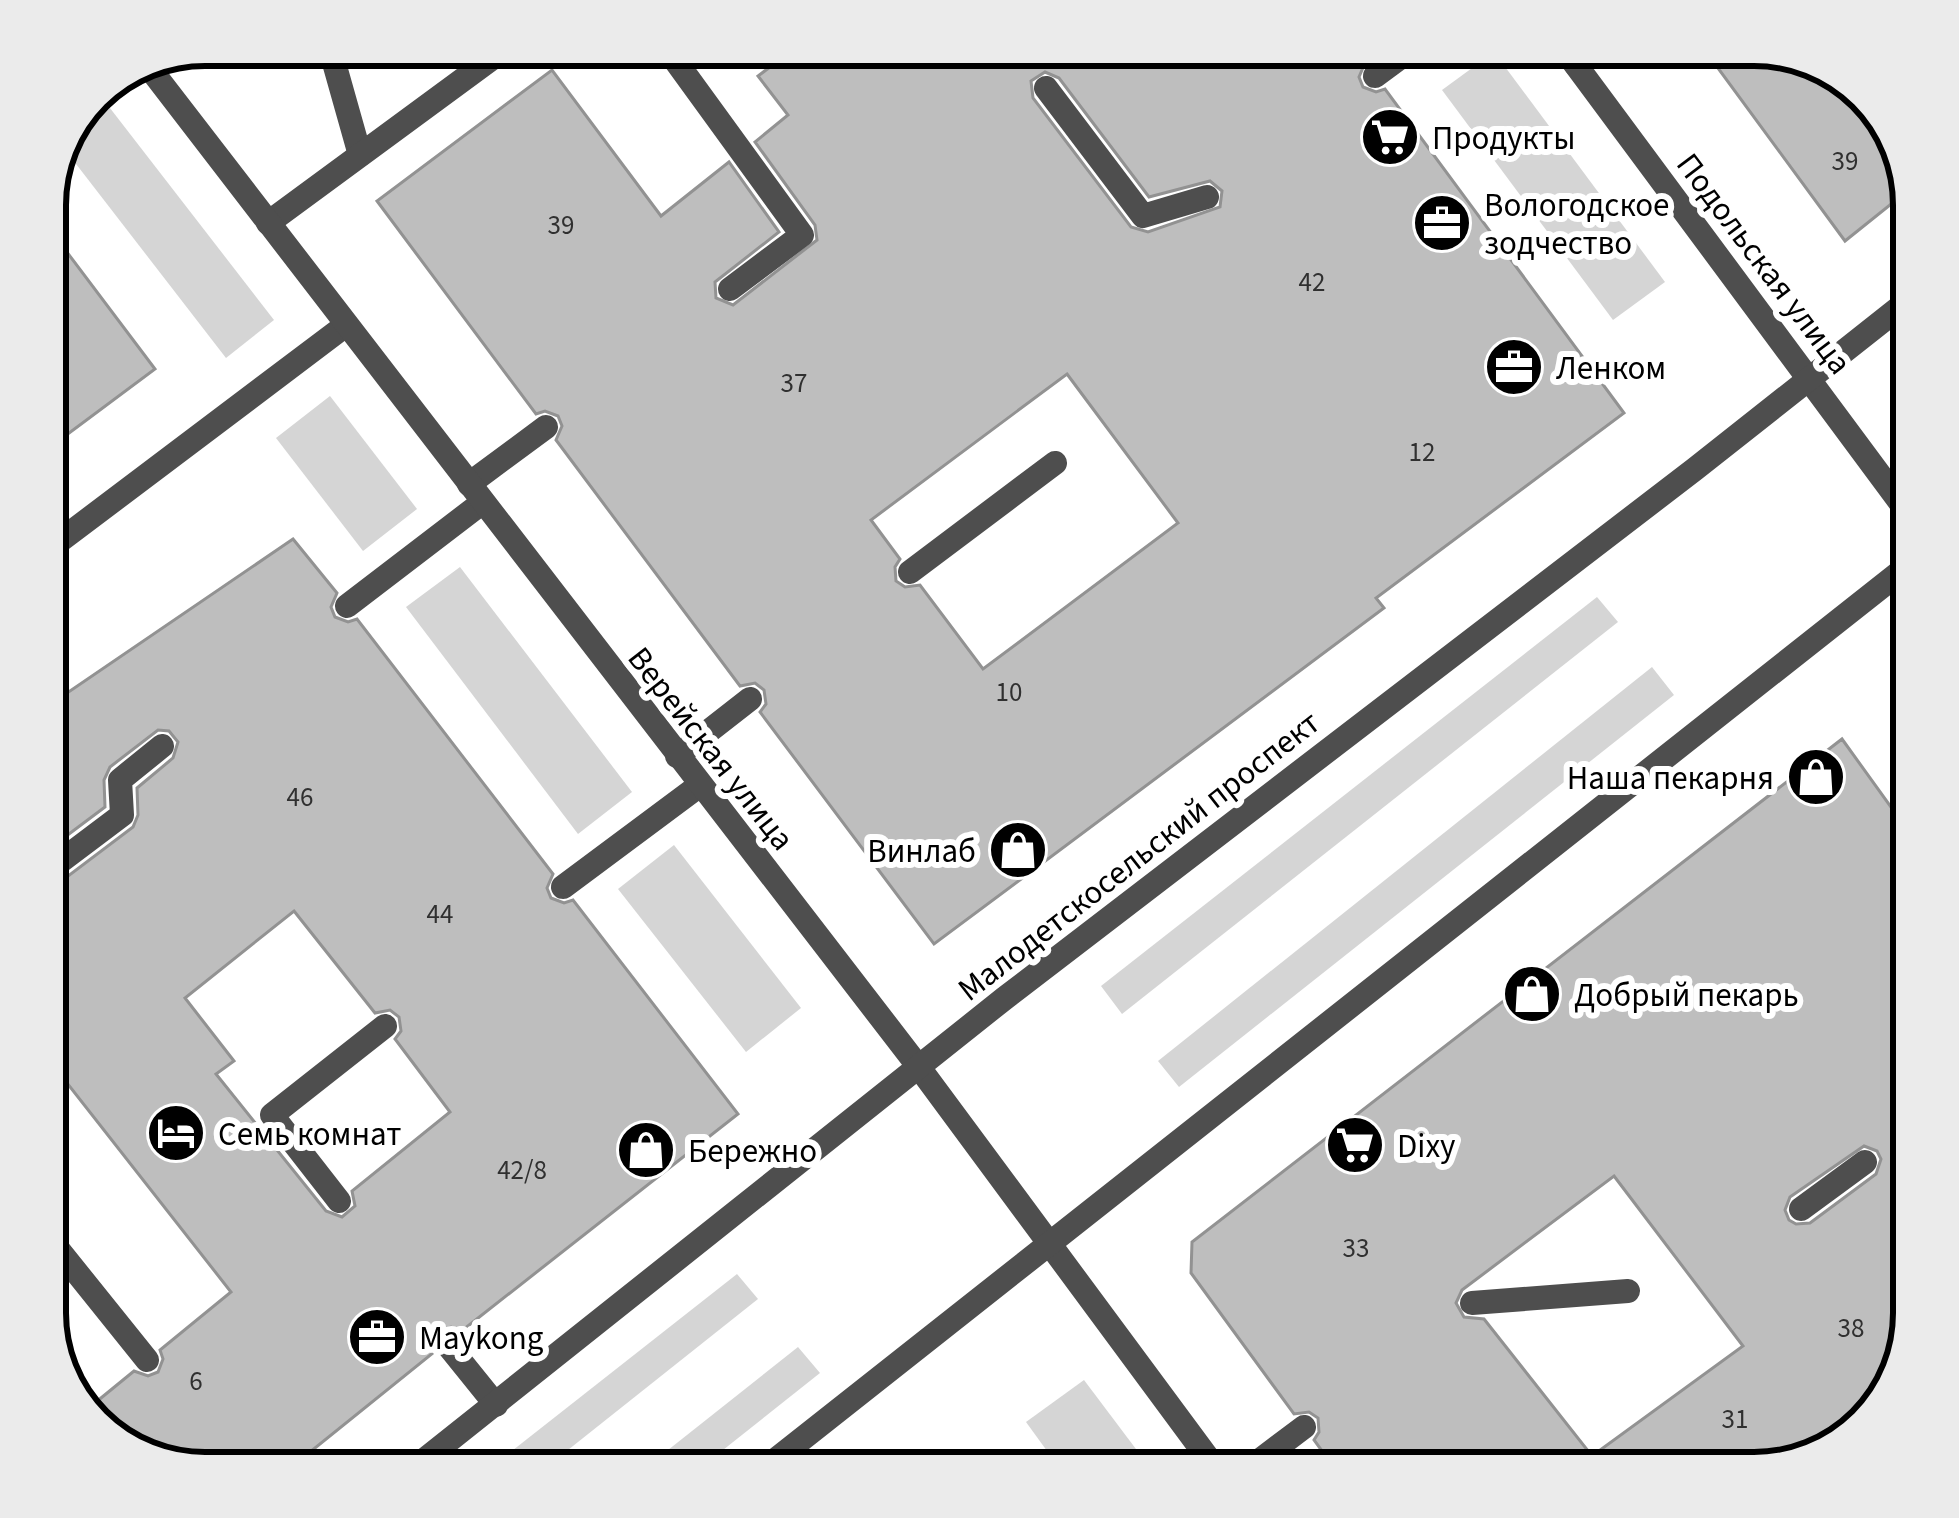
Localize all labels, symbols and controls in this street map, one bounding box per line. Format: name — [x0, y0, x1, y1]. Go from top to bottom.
supermarket icon: Продукты — [1359, 106, 1421, 168]
place label: Продукты — [1432, 115, 1576, 162]
house number: 39 — [1832, 142, 1858, 181]
street label: Подольская улица — [1665, 143, 1863, 384]
place label: Вологодское зодчество — [1484, 182, 1669, 267]
office icon: Вологодское зодчество — [1411, 192, 1473, 254]
house number: 39 — [548, 206, 574, 245]
house number: 42 — [1299, 263, 1325, 302]
office icon: Ленком — [1483, 336, 1545, 398]
place label: Ленком — [1556, 345, 1666, 392]
house number: 37 — [781, 364, 807, 403]
house number: 12 — [1409, 433, 1435, 472]
street label: Верейская улица — [616, 637, 805, 861]
house number: 10 — [996, 673, 1022, 712]
street label: Малодетскосельский проспект — [948, 700, 1330, 1013]
shop icon: Наша пекарня — [1785, 746, 1847, 808]
place label: Наша пекарня — [1567, 755, 1774, 802]
house number: 46 — [287, 778, 313, 817]
shop icon: Винлаб — [987, 819, 1049, 881]
place label: Винлаб — [867, 828, 976, 875]
house number: 44 — [427, 895, 453, 934]
shop icon: Добрый пекарь — [1501, 963, 1563, 1025]
place label: Добрый пекарь — [1574, 972, 1799, 1019]
hotel icon: Семь комнат — [145, 1102, 207, 1164]
place label: Семь комнат — [218, 1111, 401, 1158]
supermarket icon: Dixy — [1324, 1114, 1386, 1176]
shop icon: Бережно — [615, 1119, 677, 1181]
place label: Dixy — [1397, 1123, 1456, 1170]
place label: Бережно — [688, 1128, 817, 1175]
house number: 42/8 — [497, 1151, 547, 1190]
house number: 33 — [1343, 1229, 1369, 1268]
office icon: Maykong — [346, 1306, 408, 1368]
house number: 38 — [1838, 1309, 1864, 1348]
place label: Maykong — [419, 1315, 544, 1362]
house number: 6 — [189, 1362, 203, 1401]
house number: 31 — [1722, 1400, 1748, 1439]

